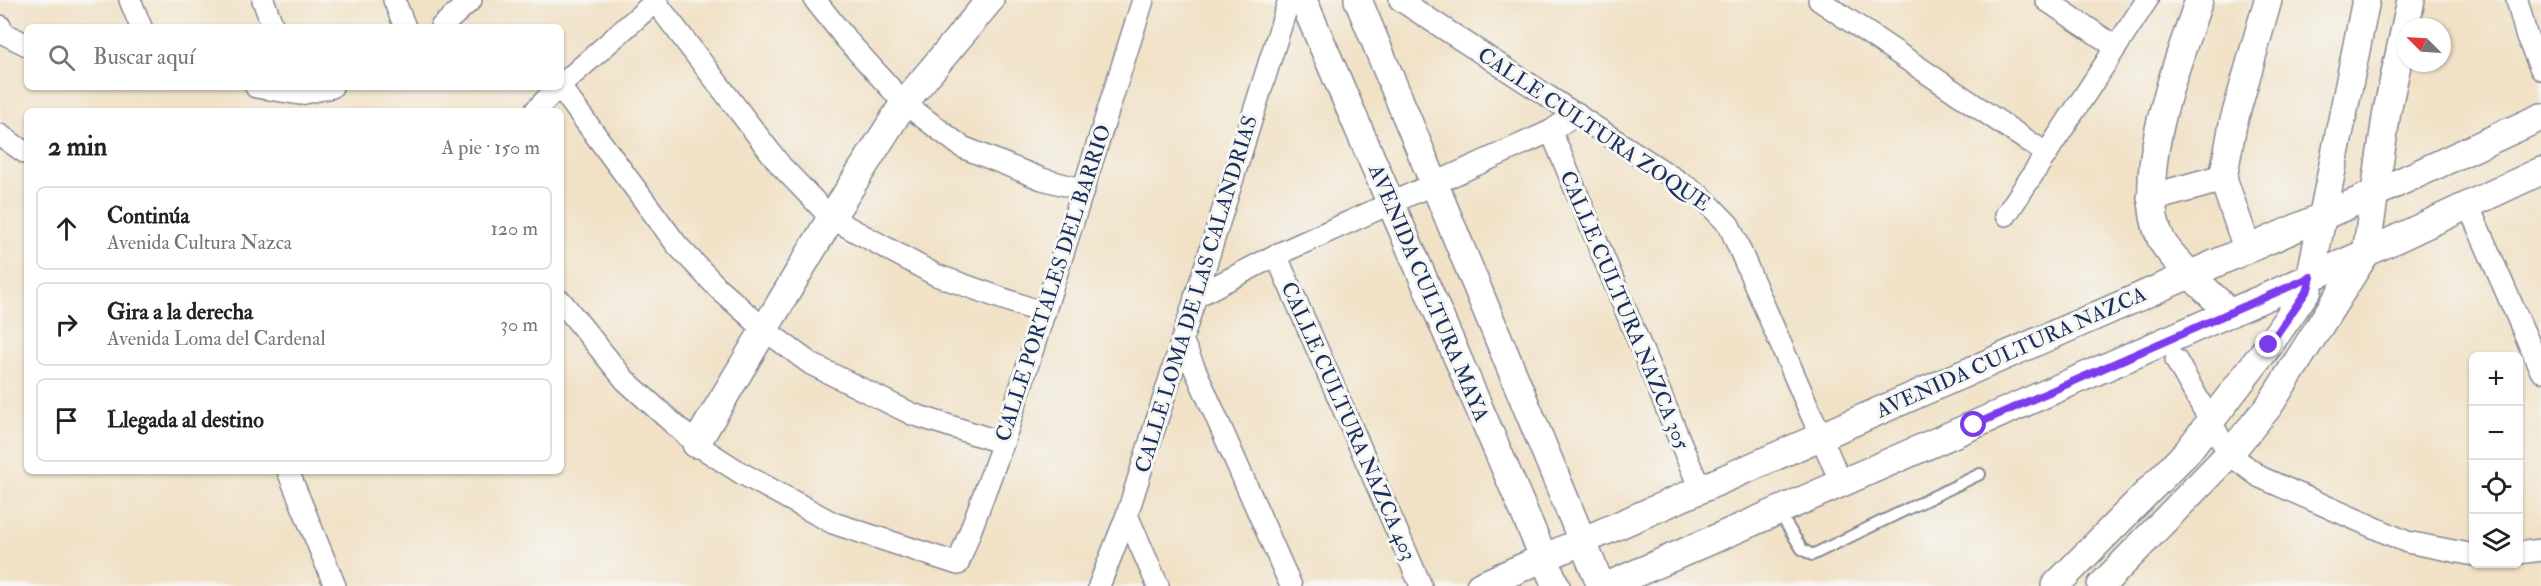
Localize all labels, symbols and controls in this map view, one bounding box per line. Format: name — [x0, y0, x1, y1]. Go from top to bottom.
north arrow — [2397, 18, 2451, 72]
search box — [24, 24, 564, 90]
icon: search — [45, 41, 78, 74]
street label: CALLE CULTURA ZOQUE — [1472, 41, 1715, 217]
text: Buscar aquí — [93, 43, 195, 71]
street label: CALLE LOMA DE LAS CALANDRIAS — [1129, 112, 1264, 476]
street label: CALLE PORTALES DEL BARRIO — [989, 121, 1118, 445]
text: 2 min — [48, 131, 107, 163]
text: A pie · 150 m — [441, 135, 540, 160]
street label: AVENIDA CULTURA MAYA — [1362, 160, 1495, 426]
street label: CALLE CULTURA NAZCA 305 — [1553, 167, 1696, 454]
text: Continúa — [107, 202, 190, 230]
icon: ahead — [50, 212, 83, 245]
text: 120 m — [491, 216, 538, 241]
text: Avenida Cultura Nazca — [107, 230, 292, 255]
street label: CALLE CULTURA NAZCA 403 — [1275, 278, 1422, 565]
street label: AVENIDA CULTURA NAZCA — [1871, 281, 2151, 425]
text: Gira a la derecha — [107, 298, 253, 326]
icon: right — [50, 308, 83, 341]
text: 30 m — [500, 312, 538, 337]
text: Avenida Loma del Cardenal — [107, 326, 326, 351]
route end — [2255, 331, 2281, 357]
map controls — [2469, 352, 2523, 568]
button: + — [2469, 352, 2523, 406]
icon: arrive — [50, 404, 83, 437]
text: Llegada al destino — [107, 406, 264, 434]
button: − — [2469, 406, 2523, 460]
route start — [1960, 411, 1986, 437]
button: locate — [2469, 460, 2523, 514]
button: layers — [2469, 514, 2523, 568]

